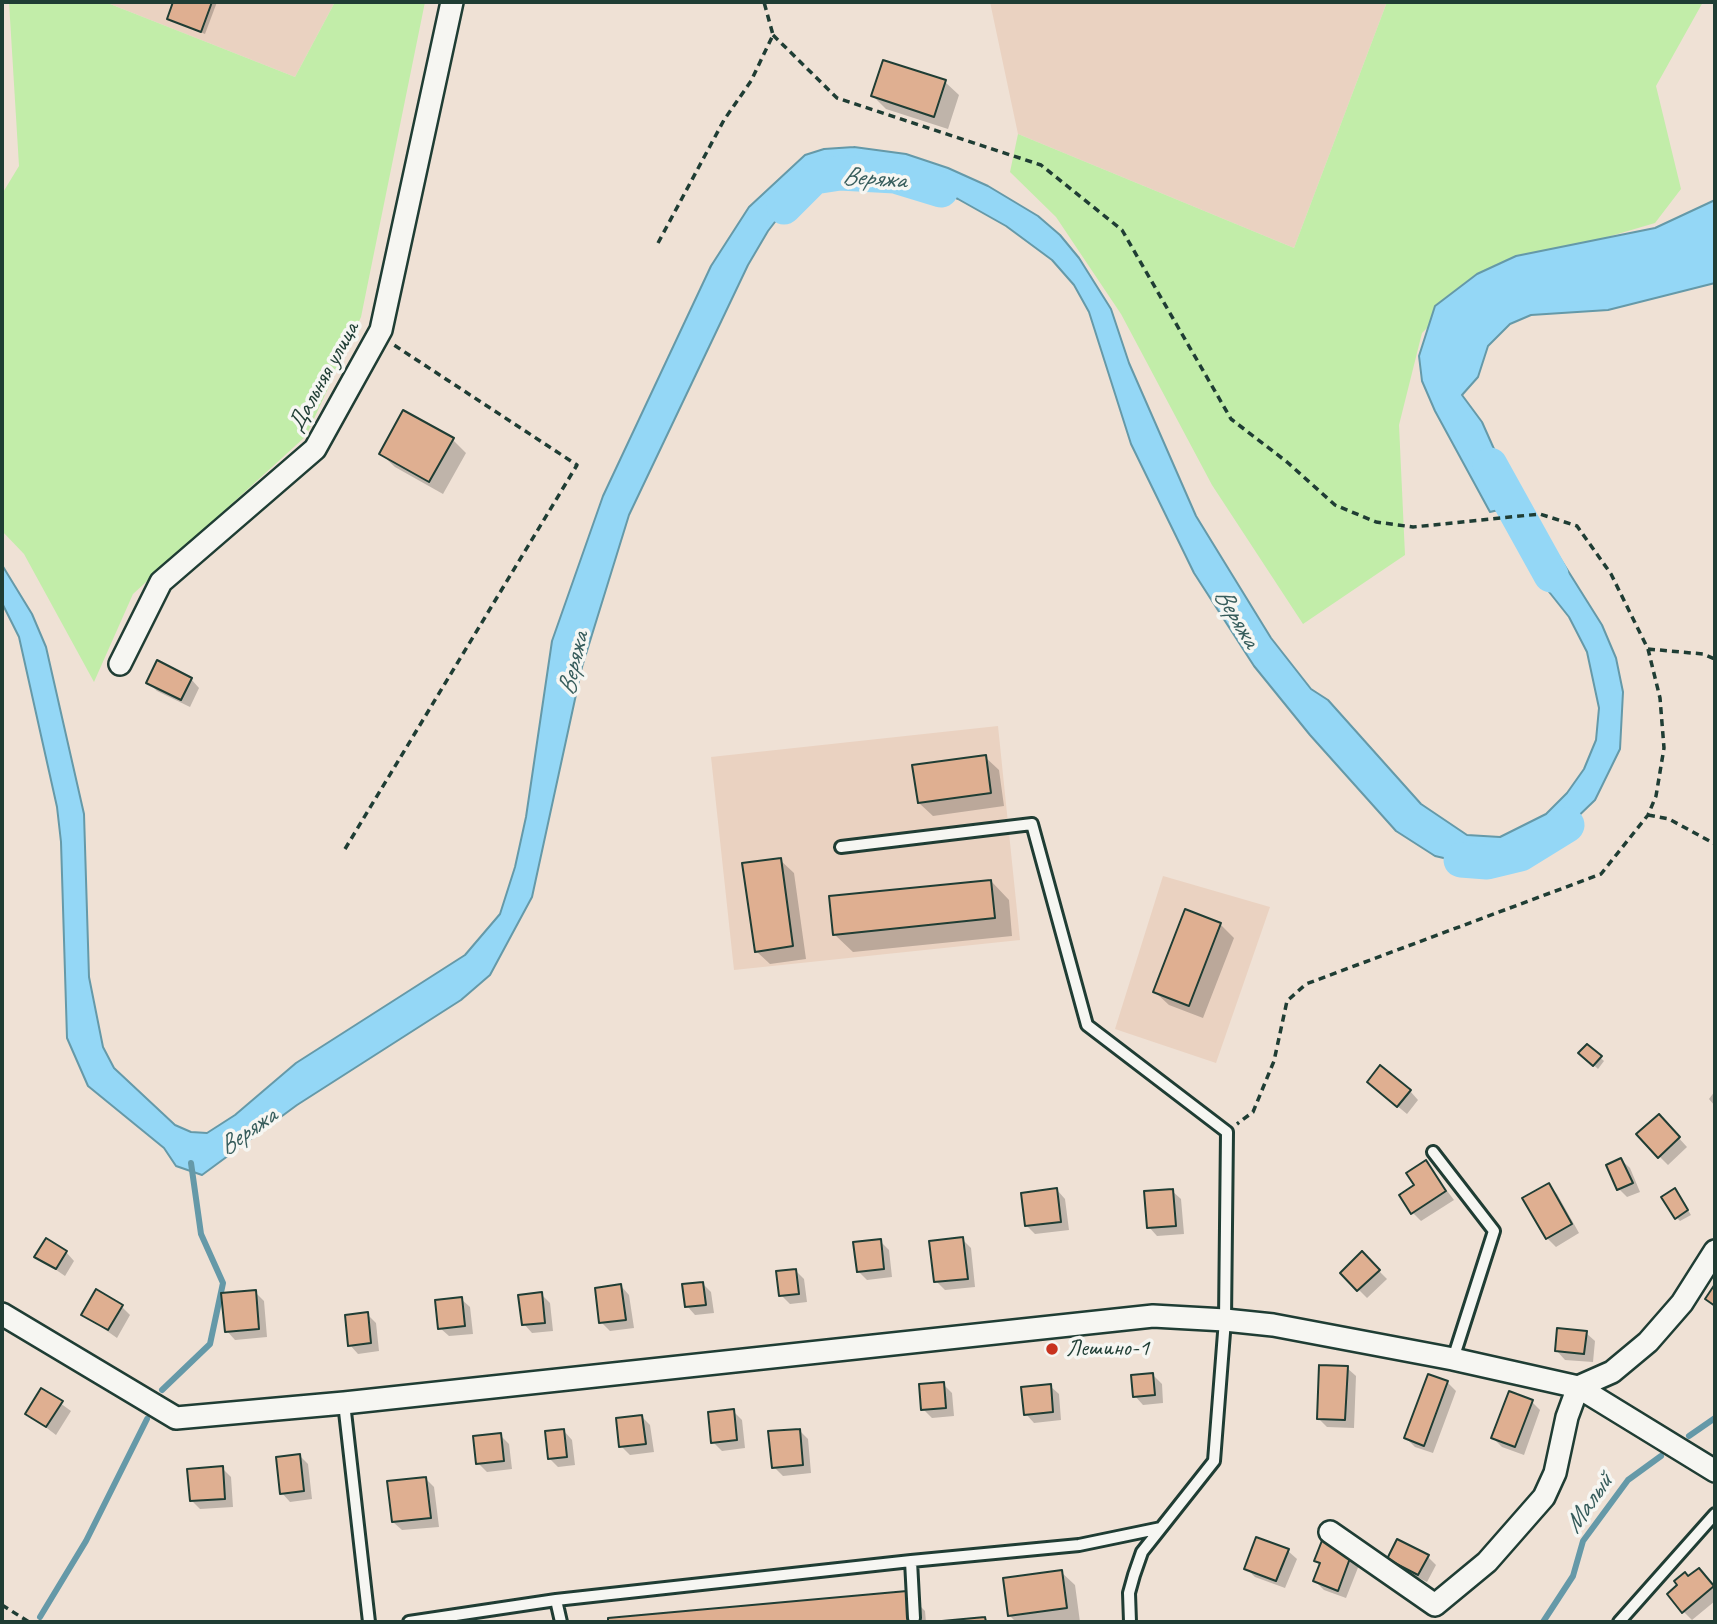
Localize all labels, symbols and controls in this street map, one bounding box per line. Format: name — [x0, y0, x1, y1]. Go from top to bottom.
water label: Веряжа — [841, 161, 907, 197]
street label: Дальняя улица — [282, 317, 366, 437]
water label: Веряжа — [1206, 583, 1266, 653]
water label: Веряжа — [552, 629, 596, 699]
water label: Веряжа — [213, 1101, 283, 1163]
place label: Лешино-1 — [1066, 1335, 1149, 1363]
marker: Лешино-1 — [1044, 1341, 1060, 1357]
water label: Малый — [1558, 1468, 1620, 1540]

